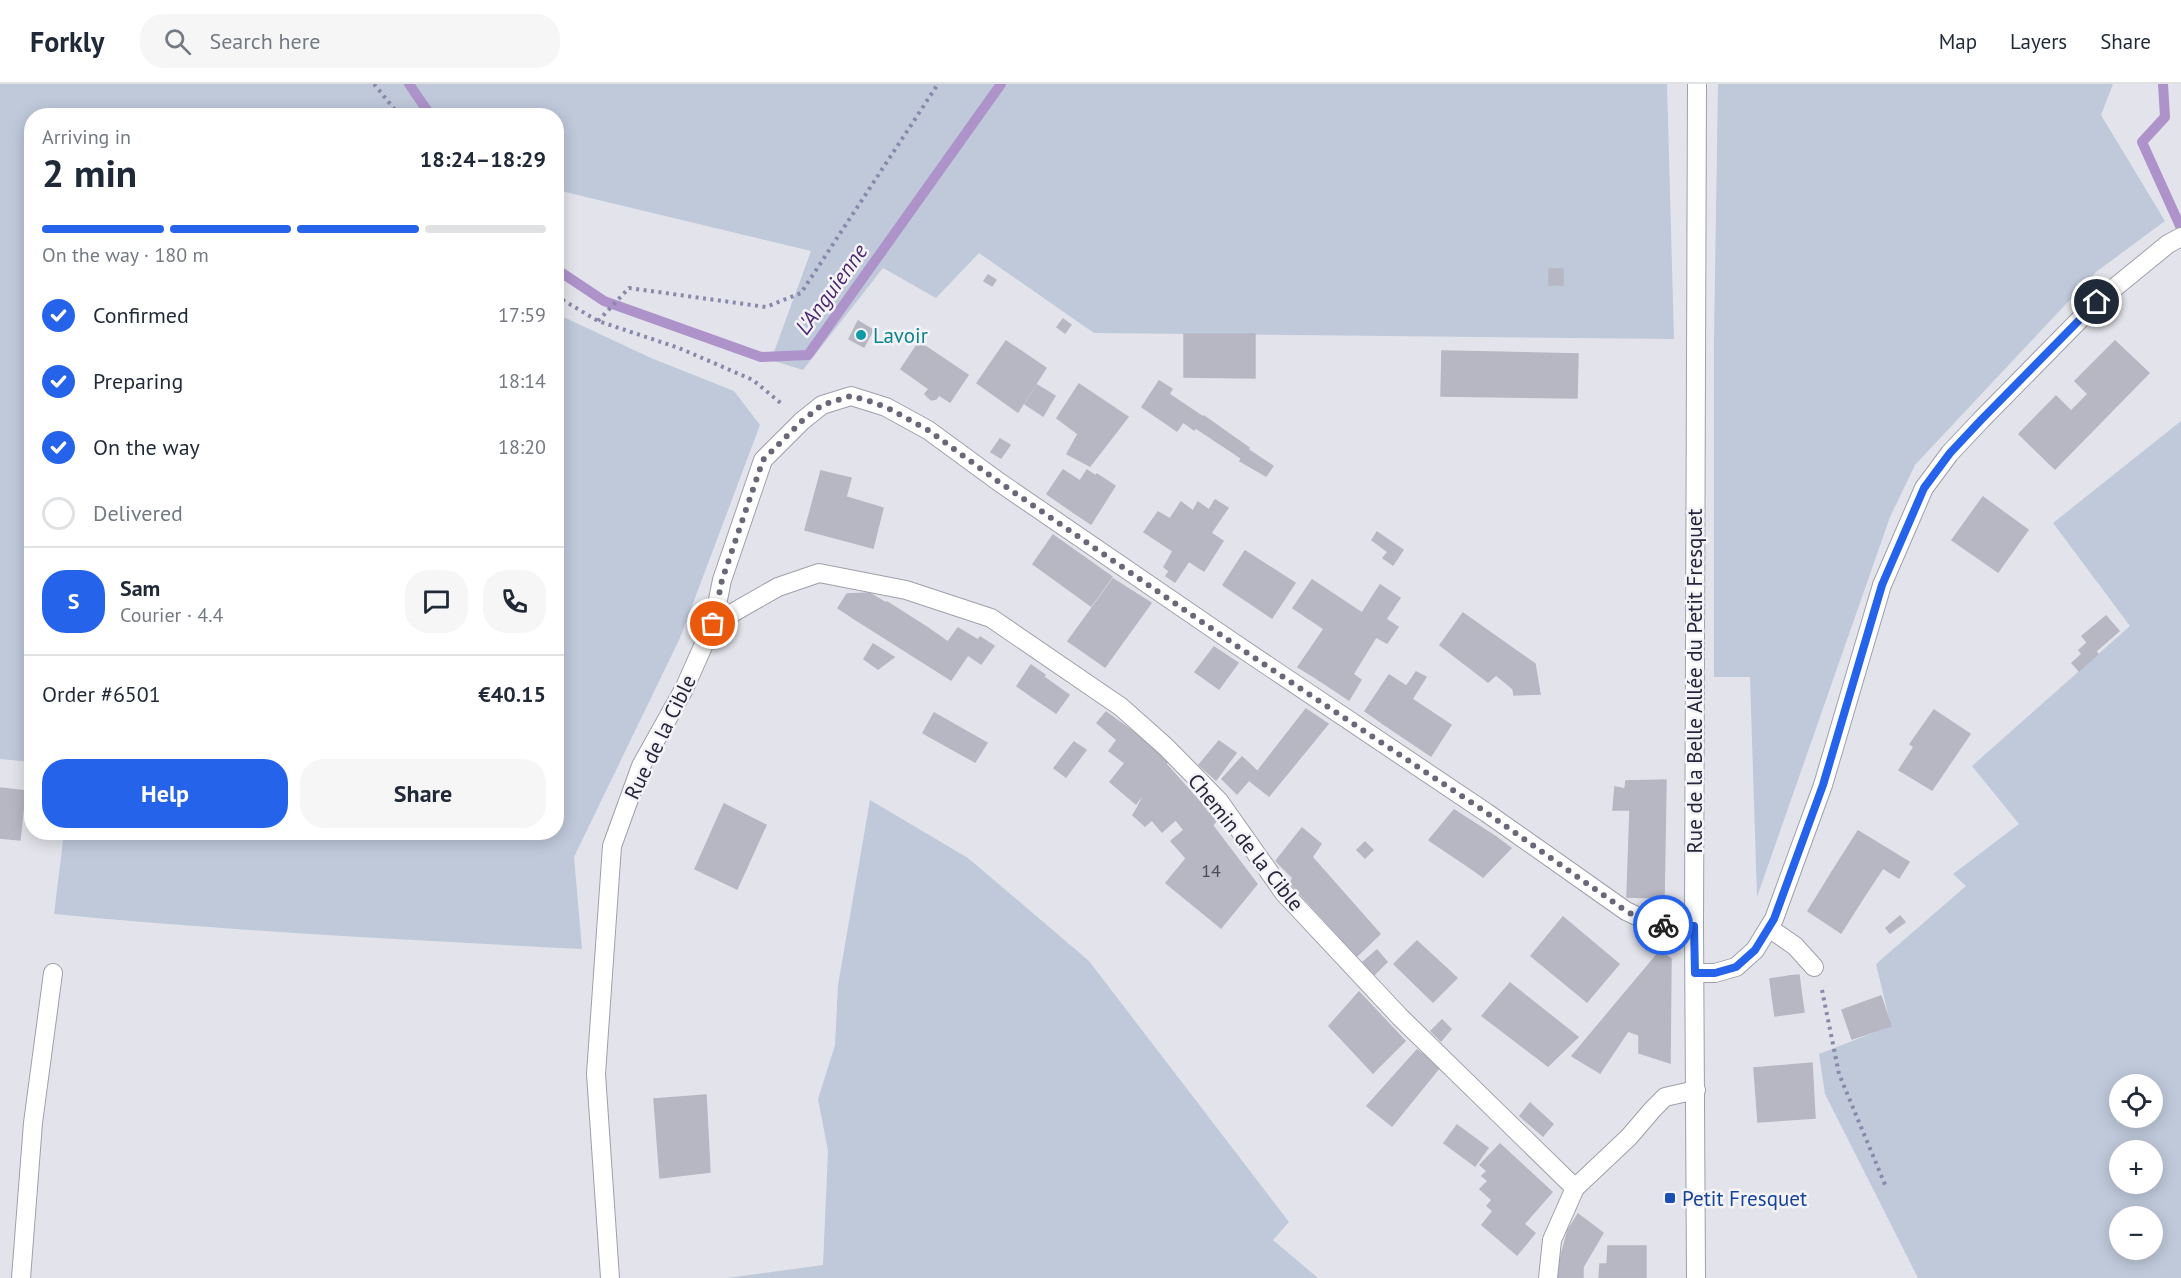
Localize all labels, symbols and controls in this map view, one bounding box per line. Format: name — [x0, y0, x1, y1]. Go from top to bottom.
search box — [140, 14, 560, 68]
text: Forkly — [30, 23, 104, 60]
icon: search — [161, 25, 194, 58]
text: Search here — [209, 27, 320, 55]
text: Map — [1939, 28, 1977, 55]
text: Layers — [2010, 28, 2067, 55]
text: Share — [2100, 28, 2151, 55]
text: Arriving in — [42, 124, 131, 150]
text: 18:24–18:29 — [420, 145, 546, 173]
text: 2 min — [42, 147, 137, 198]
water label: L'Anguienne — [789, 238, 874, 340]
text: On the way · 180 m — [42, 242, 209, 268]
pin — [2071, 276, 2122, 327]
icon: home — [2080, 285, 2113, 318]
icon: check — [42, 299, 75, 332]
text: Confirmed — [93, 301, 189, 329]
text: 17:59 — [498, 302, 546, 328]
place label: Lavoir — [873, 322, 928, 349]
marker: Lavoir — [854, 328, 868, 342]
icon: check — [42, 365, 75, 398]
text: Preparing — [93, 367, 183, 395]
text: 18:14 — [498, 368, 546, 394]
icon: check — [42, 431, 75, 464]
text: On the way — [93, 433, 200, 461]
text: 18:20 — [498, 434, 546, 460]
text: Delivered — [93, 499, 183, 527]
street label: Rue de la Belle Allée du Petit Fresquet — [1681, 509, 1708, 853]
button: chat — [405, 570, 468, 633]
button: phone — [483, 570, 546, 633]
text: Sam — [120, 574, 160, 602]
text: S — [68, 587, 79, 615]
pin — [687, 598, 738, 649]
text: Courier · 4.4 — [120, 602, 223, 628]
icon: bag — [696, 607, 729, 640]
street label: Rue de la Cible — [618, 670, 702, 804]
text: Order #6501 — [42, 680, 161, 708]
text: €40.15 — [478, 680, 546, 708]
button: Help — [42, 759, 288, 828]
button: Share — [300, 759, 546, 828]
street label: Chemin de la Cible — [1182, 768, 1310, 916]
house number: 14 — [1201, 859, 1221, 882]
courier — [1633, 895, 1693, 955]
icon: bike — [1647, 909, 1680, 942]
map controls — [2109, 1074, 2163, 1260]
button: locate — [2109, 1074, 2163, 1128]
button: + — [2109, 1140, 2163, 1194]
place label: Petit Fresquet — [1682, 1185, 1807, 1212]
marker: Petit Fresquet — [1663, 1191, 1677, 1205]
button: − — [2109, 1206, 2163, 1260]

